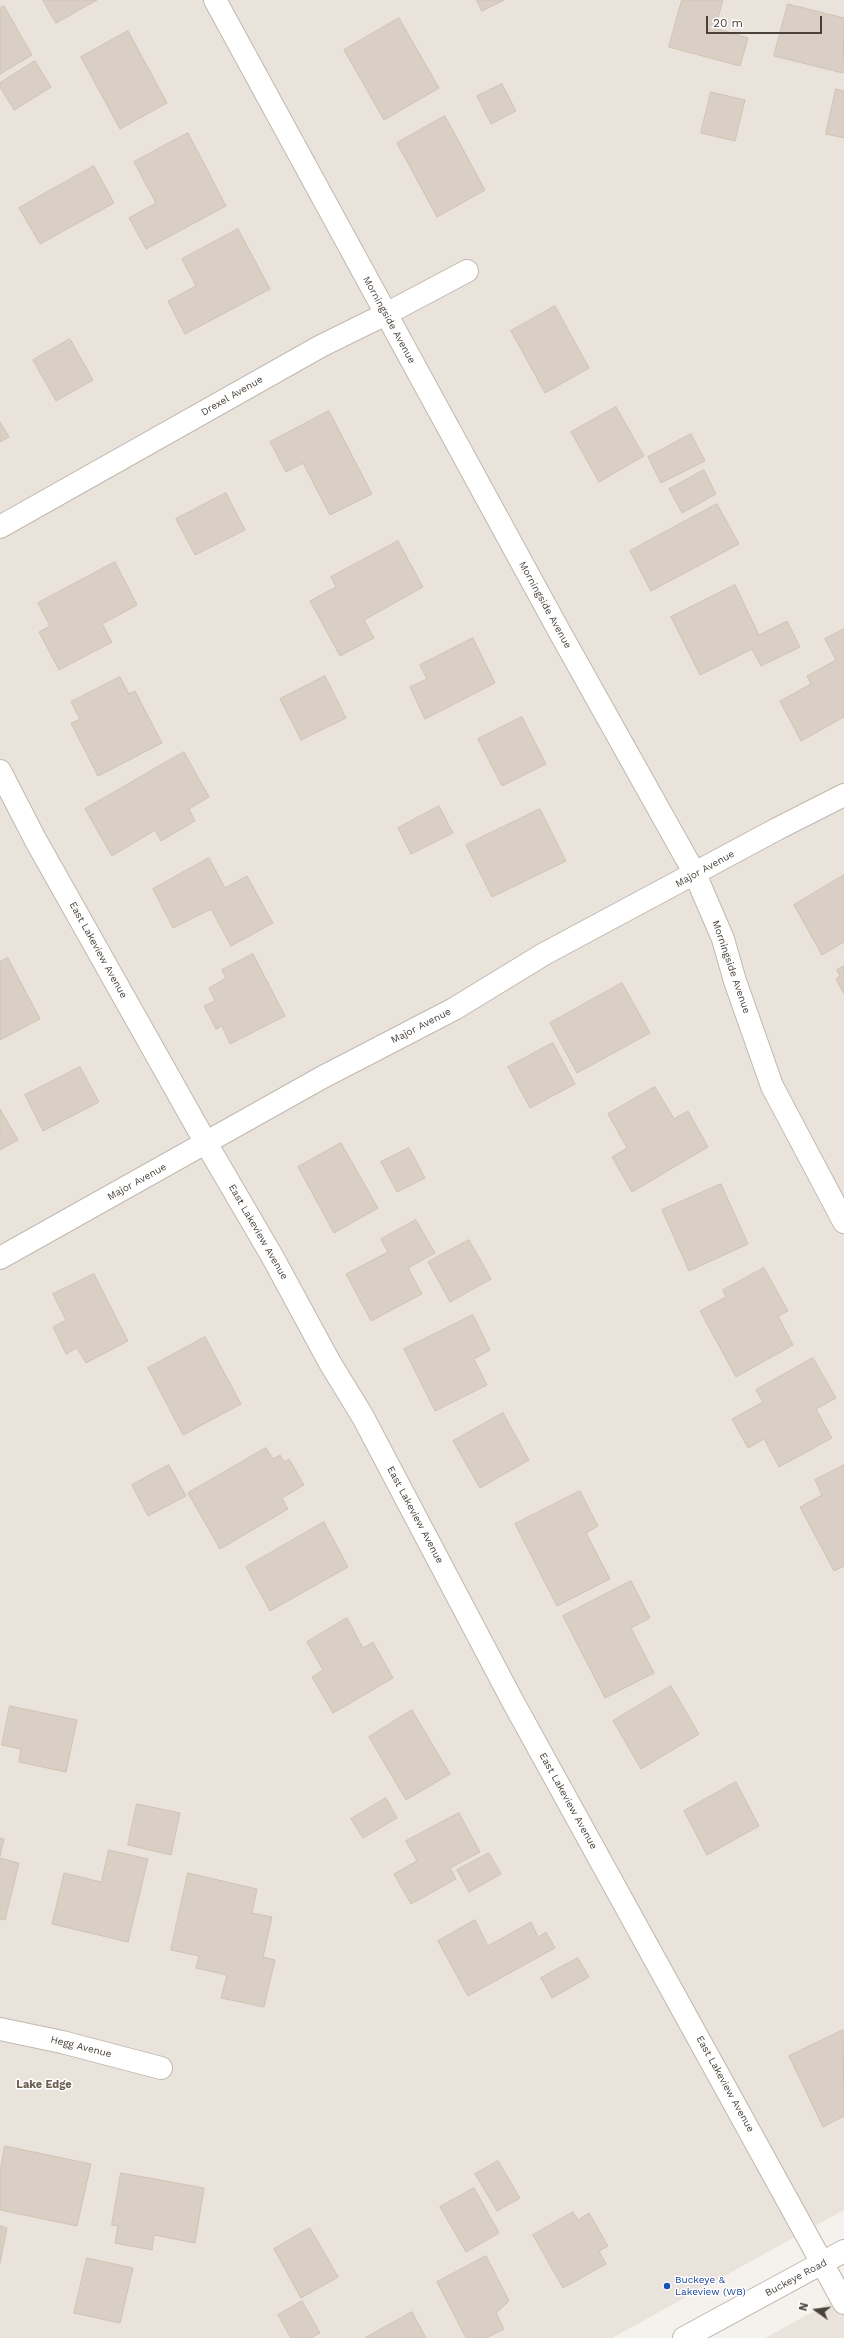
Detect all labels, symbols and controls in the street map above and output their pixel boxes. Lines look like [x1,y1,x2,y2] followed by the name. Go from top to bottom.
[708,8,824,34] scale bar
[713,16,743,30] text: 20 m
[360,274,418,366] street label: Morningside Avenue
[199,373,265,419] street label: Drexel Avenue
[516,559,574,651] street label: Morningside Avenue
[673,848,737,890] street label: Major Avenue
[66,900,130,1000] street label: East Lakeview Avenue
[709,919,753,1015] street label: Morningside Avenue
[389,1006,453,1046] street label: Major Avenue
[105,1161,169,1203] street label: Major Avenue
[226,1182,290,1282] street label: East Lakeview Avenue
[384,1464,446,1566] street label: East Lakeview Avenue
[536,1751,600,1851] street label: East Lakeview Avenue
[49,2034,113,2060] street label: Hegg Avenue
[693,2034,757,2134] street label: East Lakeview Avenue
[16,2078,72,2092] district label: Lake Edge
[763,2257,829,2299] street label: Buckeye Road
[675,2274,746,2298] place label: Buckeye & Lakeview (WB)
[662,2281,672,2291] marker: Buckeye & Lakeview (WB)
[796,2290,836,2330] north arrow
[797,2301,811,2313] text: N

